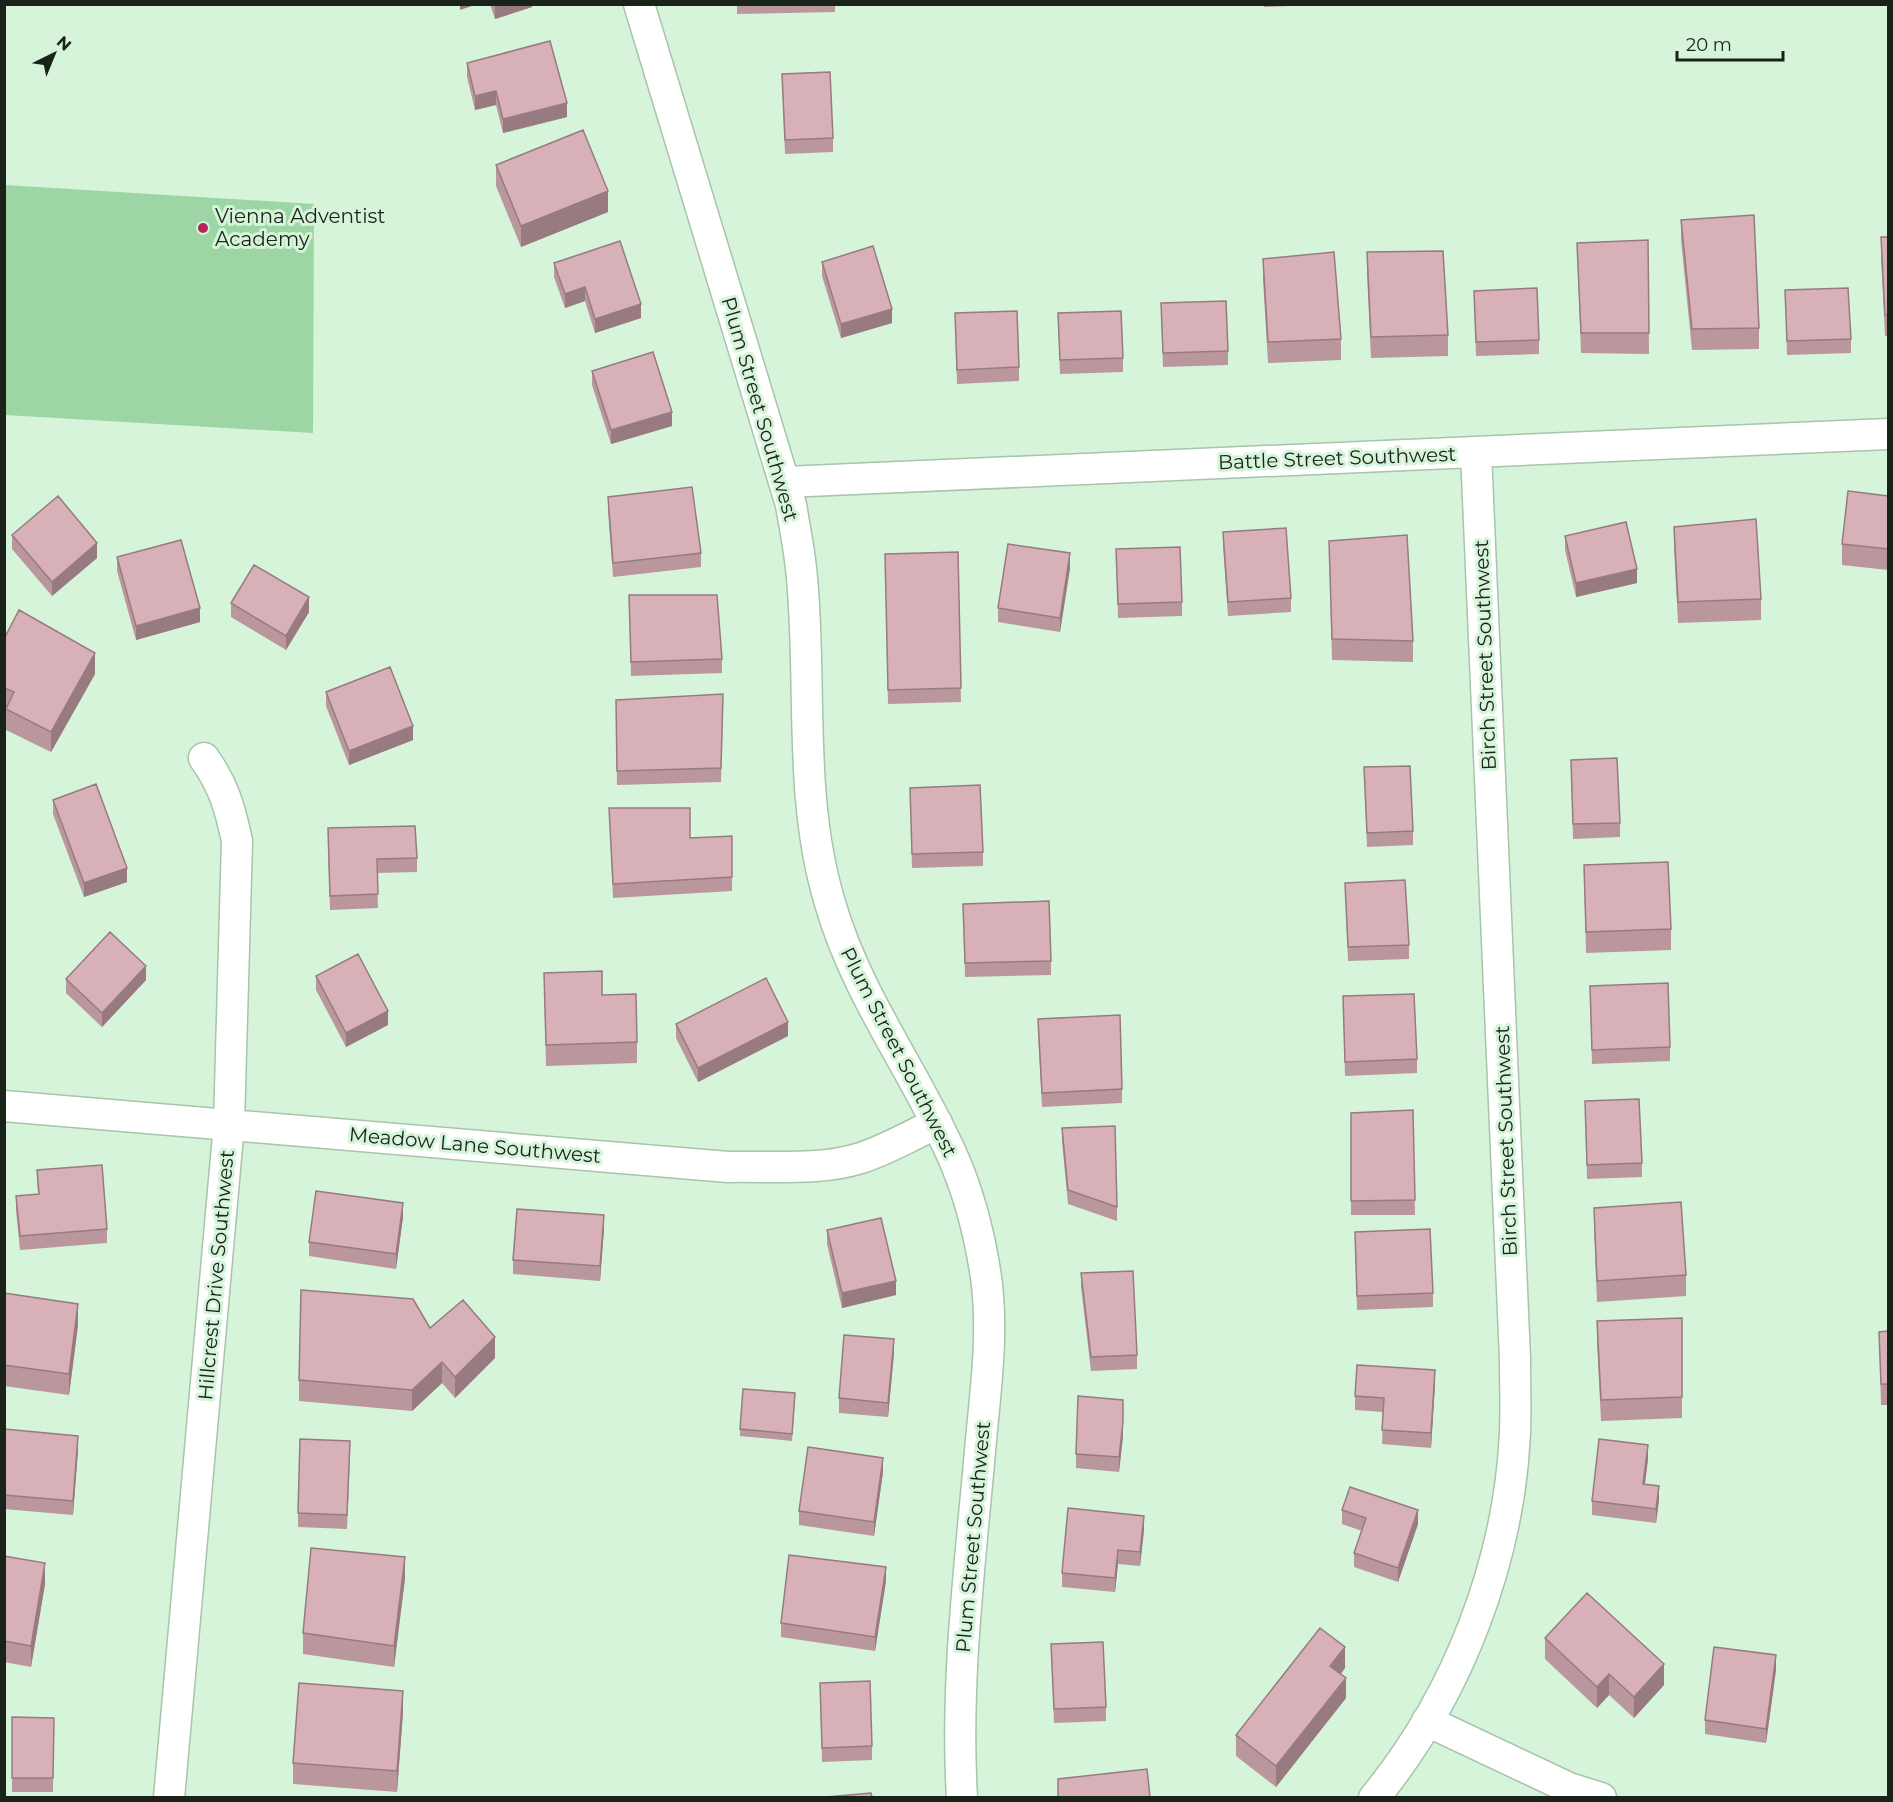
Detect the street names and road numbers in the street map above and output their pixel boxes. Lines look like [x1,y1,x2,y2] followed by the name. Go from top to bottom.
[716,294,804,524] street label: Plum Street Southwest
[1218,442,1456,474] street label: Battle Street Southwest
[1469,539,1501,771] street label: Birch Street Southwest
[836,943,962,1161] street label: Plum Street Southwest
[1490,1025,1522,1257] street label: Birch Street Southwest
[348,1122,602,1168] street label: Meadow Lane Southwest
[193,1149,239,1401] street label: Hillcrest Drive Southwest
[951,1420,995,1654] street label: Plum Street Southwest

